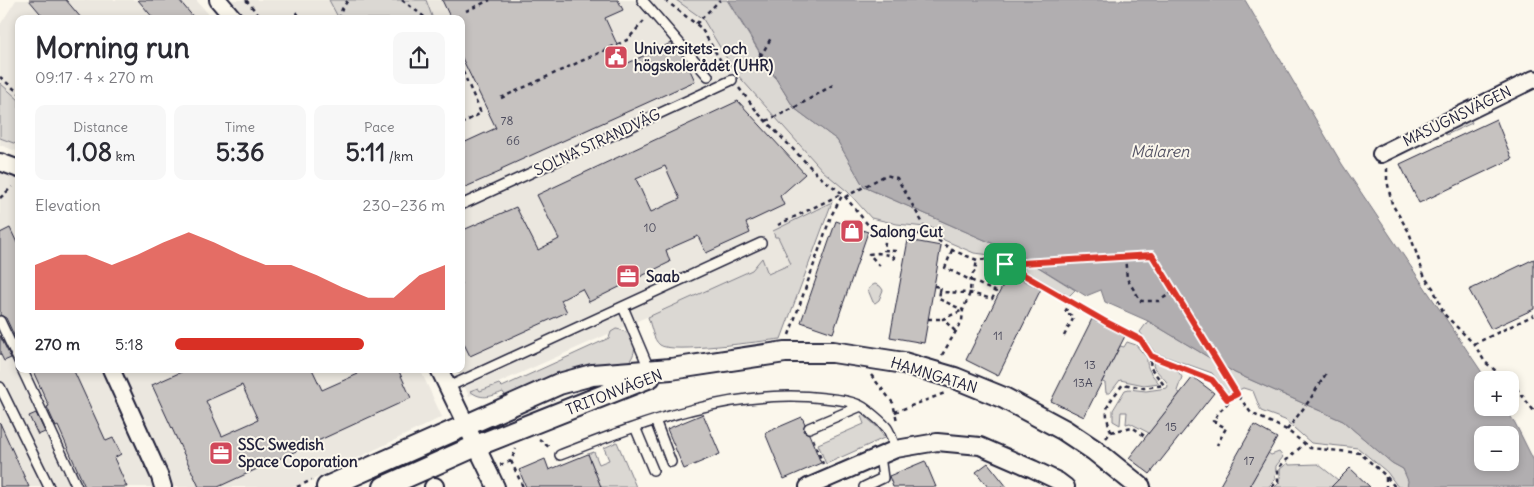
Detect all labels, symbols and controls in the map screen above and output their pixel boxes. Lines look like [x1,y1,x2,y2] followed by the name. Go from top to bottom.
[35,30,190,66] text: Morning run
[393,32,445,84] button: share
[634,39,774,76] place label: Universitets- och högskolerådet (UHR)
[603,44,629,70] public building icon: Universitets- och högskolerådet (UHR)
[35,67,154,87] text: 09:17 · 4 × 270 m
[1400,81,1514,151] street label: MASUGNSVÄGEN
[531,104,663,180] street label: SOLNA STRANDVÄG
[501,113,513,128] house number: 78
[73,118,128,136] text: Distance
[225,118,255,136] text: Time
[364,118,395,136] text: Pace
[506,133,520,148] house number: 66
[66,136,112,168] text: 1.08
[216,136,264,168] text: 5:36
[345,136,385,168] text: 5:11
[1131,141,1190,161] water label: Mälaren
[112,147,135,165] text: km
[385,147,413,165] text: /km
[35,195,101,215] text: Elevation
[363,195,445,215] text: 230–236 m
[839,218,865,244] shop icon: Salong Cut
[644,220,656,235] house number: 10
[870,222,944,242] place label: Salong Cut
[984,243,1026,285] pin
[991,250,1019,278] icon: arrive
[615,263,641,289] office icon: Saab
[646,267,680,286] place label: Saab
[993,328,1003,343] house number: 11
[35,334,80,354] text: 270 m
[115,334,143,354] text: 5:18
[888,353,980,397] street label: HAMNGATAN
[1084,357,1096,372] house number: 13
[563,365,665,419] street label: TRITONVÄGEN
[1474,371,1519,471] map controls
[1474,371,1519,416] button: +
[1073,375,1093,390] house number: 13A
[1165,419,1177,434] house number: 15
[1474,426,1519,471] button: −
[238,435,358,472] place label: SSC Swedish Space Coporation
[208,440,234,466] office icon: SSC Swedish Space Coporation
[1244,453,1254,468] house number: 17

